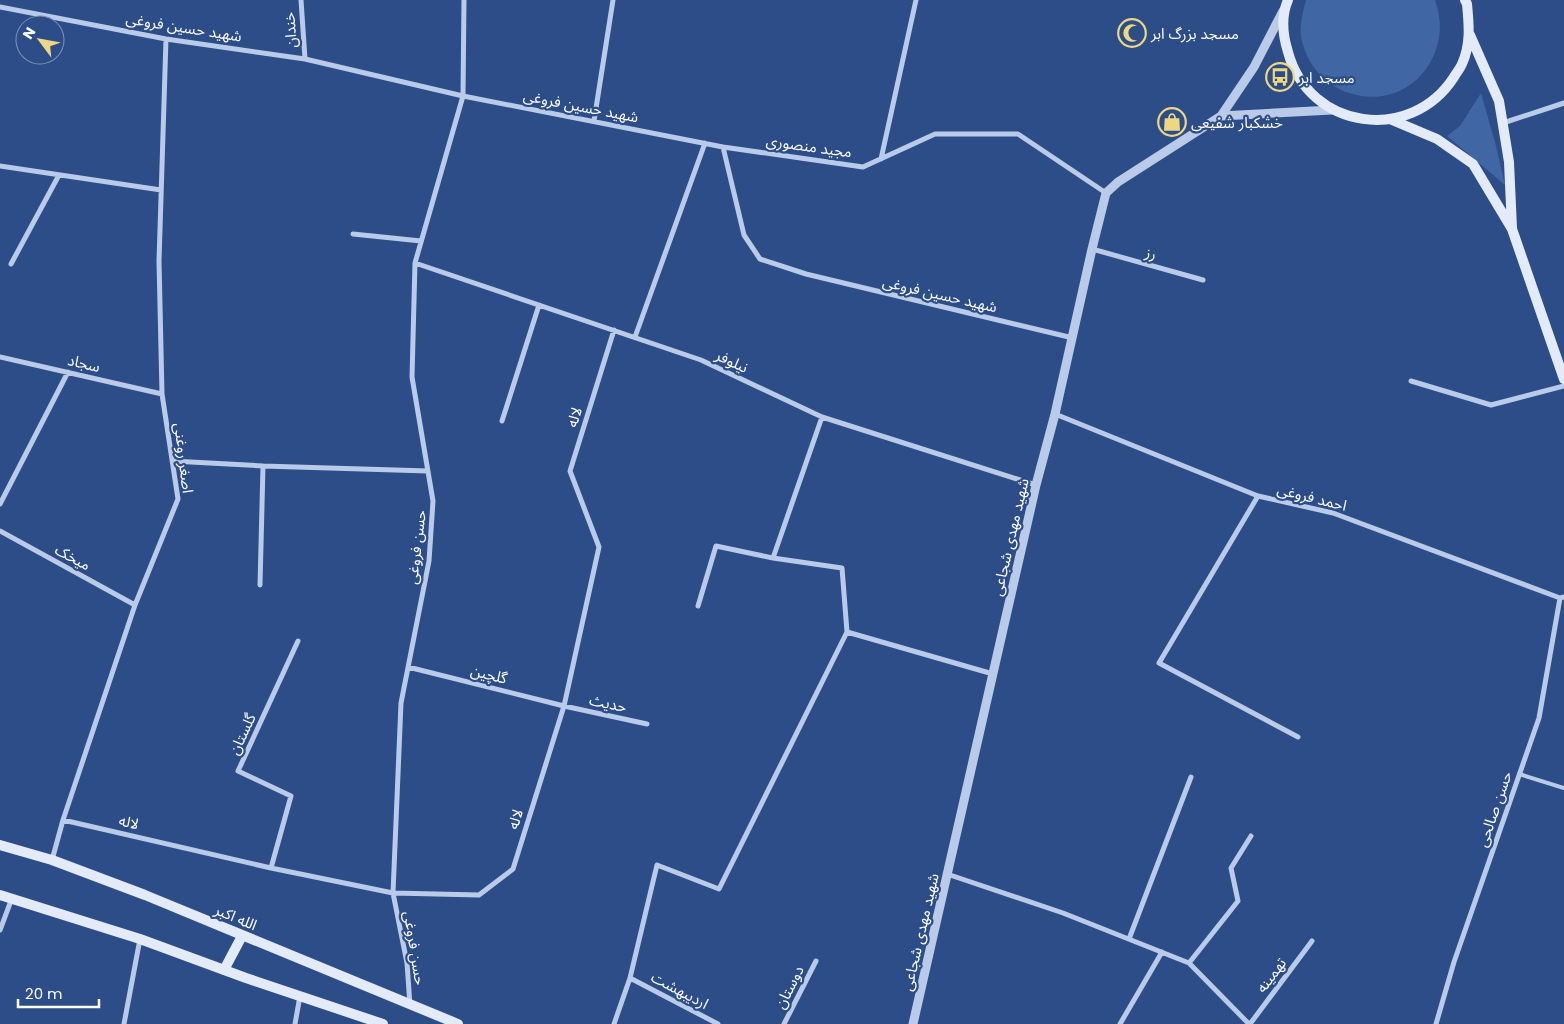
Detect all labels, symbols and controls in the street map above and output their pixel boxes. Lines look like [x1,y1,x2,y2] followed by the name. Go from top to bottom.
[125,7,244,47] street label: شهید حسین فروغی
[278,11,302,49] street label: خندان
[15,15,65,65] north arrow
[1117,18,1147,48] mosque icon: مسجد بزرگ ابر
[18,23,40,43] text: N
[1150,23,1239,44] place label: مسجد بزرگ ابر
[1265,62,1295,92] bus stop icon: مسجد ابر
[1298,67,1355,88] place label: مسجد ابر
[522,85,641,128] street label: شهید حسین فروغی
[1157,107,1187,137] shop icon: خشکبار شفیعی
[1191,112,1283,133] place label: خشکبار شفیعی
[765,130,853,162] street label: مجید منصوری
[1142,241,1159,265] street label: رز
[881,271,1000,317] street label: شهید حسین فروغی
[711,344,752,378] street label: نیلوفر
[66,349,103,377] street label: سجاد
[561,404,587,430] street label: لاله
[169,422,199,494] street label: اصغر روغنی
[986,476,1034,598] street label: شهید مهدی شجاعی
[1275,478,1349,516] street label: احمد فروغی
[401,509,431,585] street label: حسن فروغی
[51,539,95,575] street label: میخک
[469,659,510,689] street label: گلچین
[587,689,629,717] street label: حدیث
[223,709,261,758] street label: گلستان
[1471,768,1517,850] street label: حسن صالحی
[502,806,528,832] street label: لاله
[117,810,141,834] street label: لاله
[896,871,944,993] street label: شهید مهدی شجاعی
[211,898,260,935] street label: الله اکبر
[399,910,431,987] street label: حسن فروغی
[1251,953,1291,997] street label: تهمینه
[769,962,809,1012] street label: دوستان
[648,966,712,1014] street label: اردیبهشت
[18,976,99,1008] scale bar
[25,983,63,1004] text: 20 m

